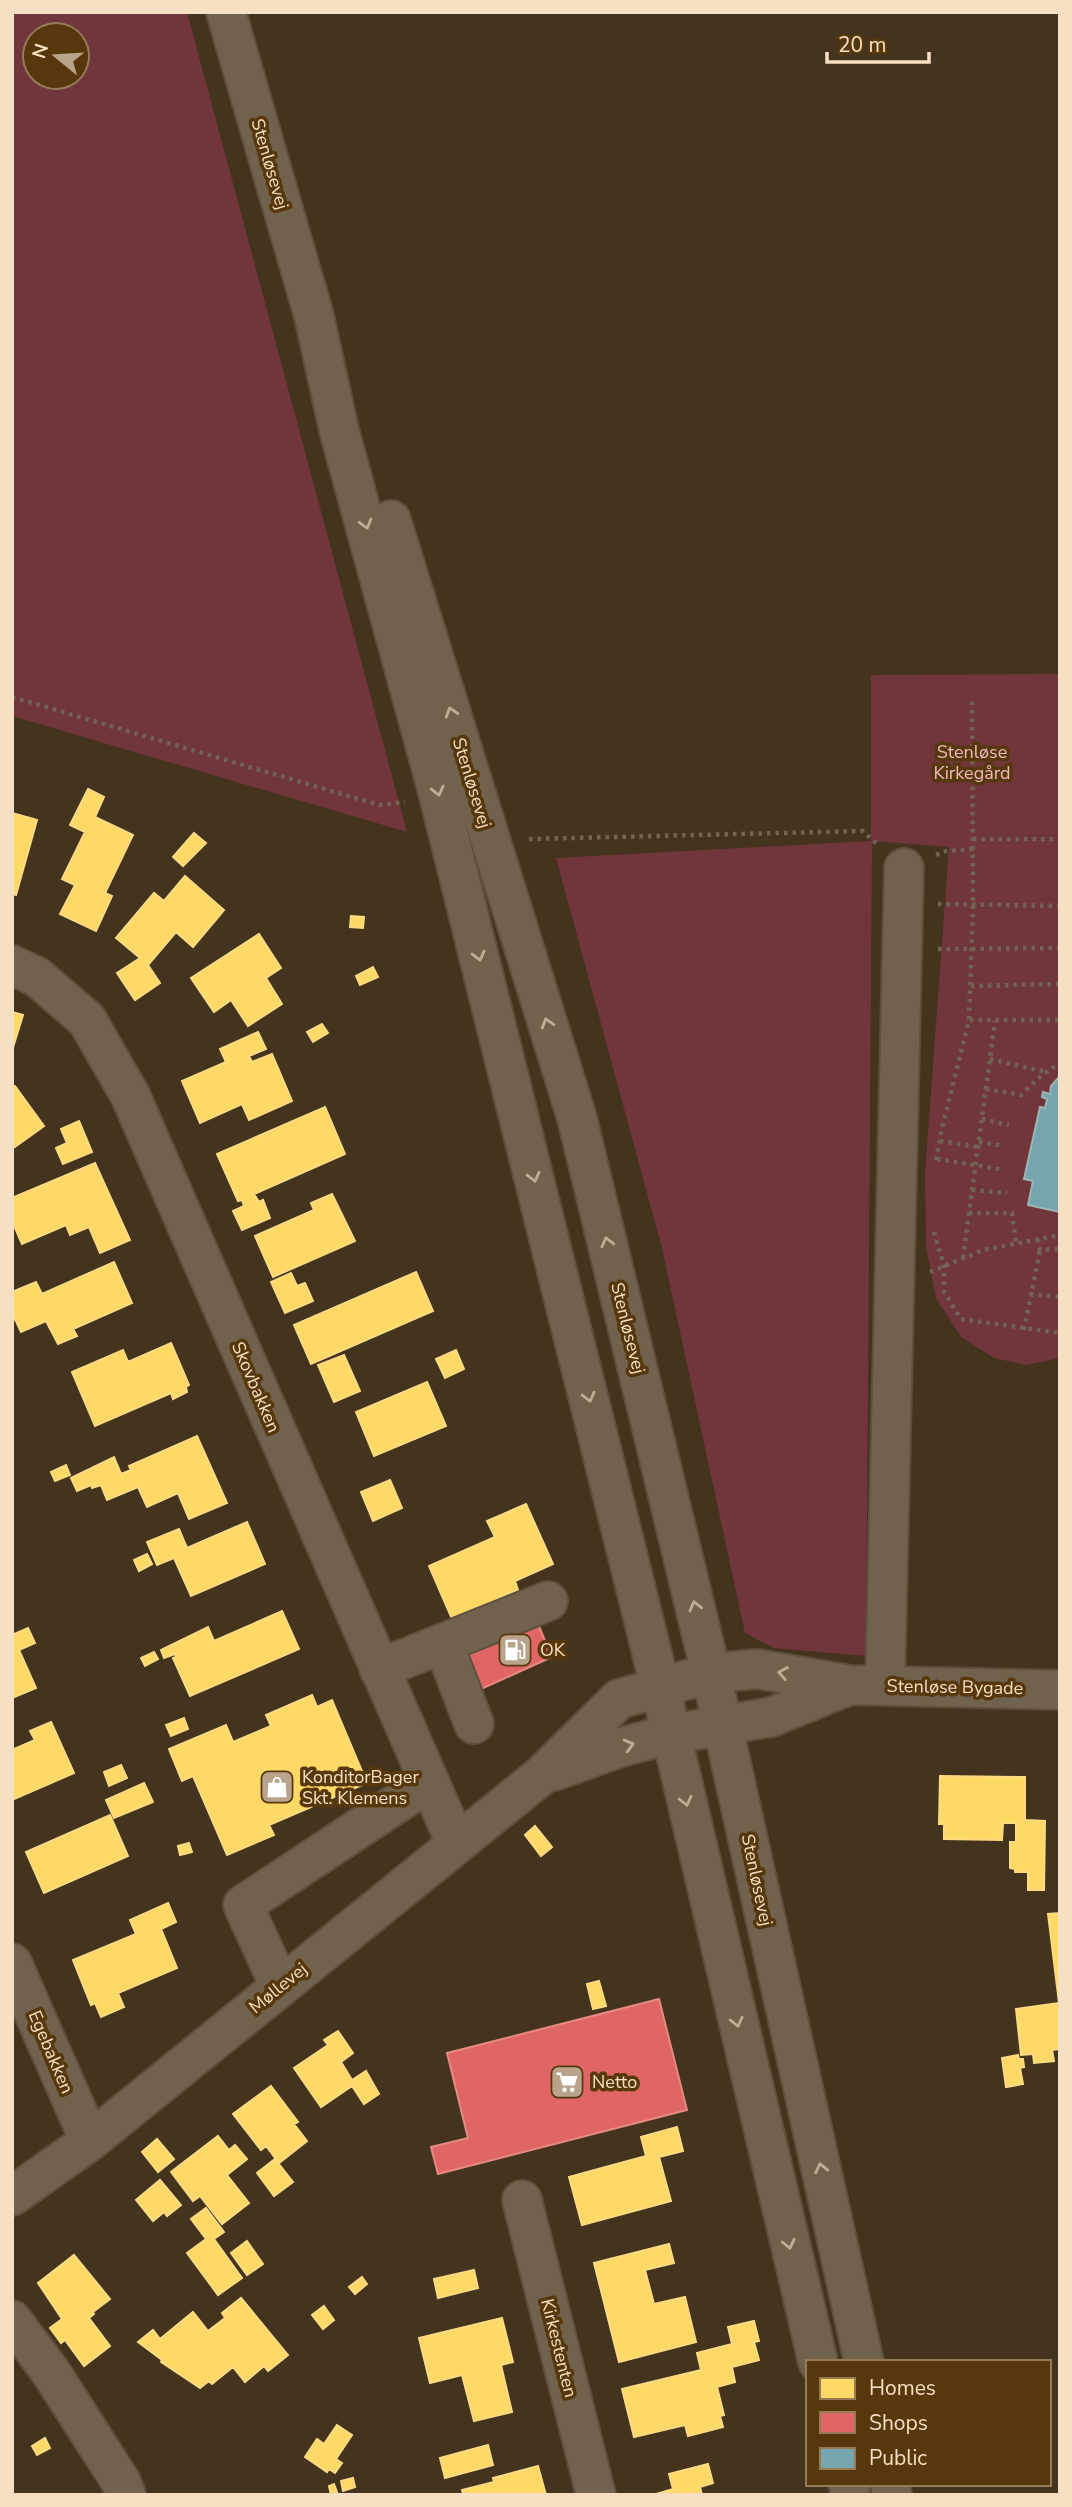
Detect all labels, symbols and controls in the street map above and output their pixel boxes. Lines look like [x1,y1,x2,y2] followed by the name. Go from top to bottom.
[21,21,91,91] north arrow
[827,21,928,65] scale bar
[838,31,887,59] text: 20 m
[26,40,55,62] text: N
[246,116,294,212] street label: Stenløsevej
[358,518,372,530] one-way arrow
[444,707,459,719] one-way arrow
[447,735,497,831] street label: Stenløsevej
[933,740,1011,785] park label: Stenløse Kirkegård
[430,785,444,797] one-way arrow
[471,950,485,962] one-way arrow
[541,1017,556,1029] one-way arrow
[526,1171,540,1183] one-way arrow
[601,1237,615,1249] one-way arrow
[605,1280,651,1376] street label: Stenløsevej
[226,1338,286,1436] street label: Skovbakken
[581,1391,595,1403] one-way arrow
[689,1601,703,1613] one-way arrow
[496,1631,534,1669] fuel station icon: OK
[540,1638,566,1662] place label: OK
[777,1666,789,1681] one-way arrow
[886,1674,1024,1700] street label: Stenløse Bygade
[623,1739,635,1753] one-way arrow
[302,1765,419,1810] place label: KonditorBager Skt. Klemens
[258,1768,296,1806] shop icon: KonditorBager Skt. Klemens
[678,1795,692,1807] one-way arrow
[736,1832,778,1928] street label: Stenløsevej
[244,1957,312,2019] street label: Møllevej
[23,2007,79,2097] street label: Egebakken
[729,2016,744,2028] one-way arrow
[548,2063,586,2101] supermarket icon: Netto
[592,2070,637,2094] place label: Netto
[815,2162,829,2174] one-way arrow
[781,2238,795,2250] one-way arrow
[535,2296,583,2400] street label: Kirkestenten
[806,2360,1051,2486] legend
[869,2374,936,2402] text: Homes
[869,2409,928,2437] text: Shops
[869,2444,927,2472] text: Public

